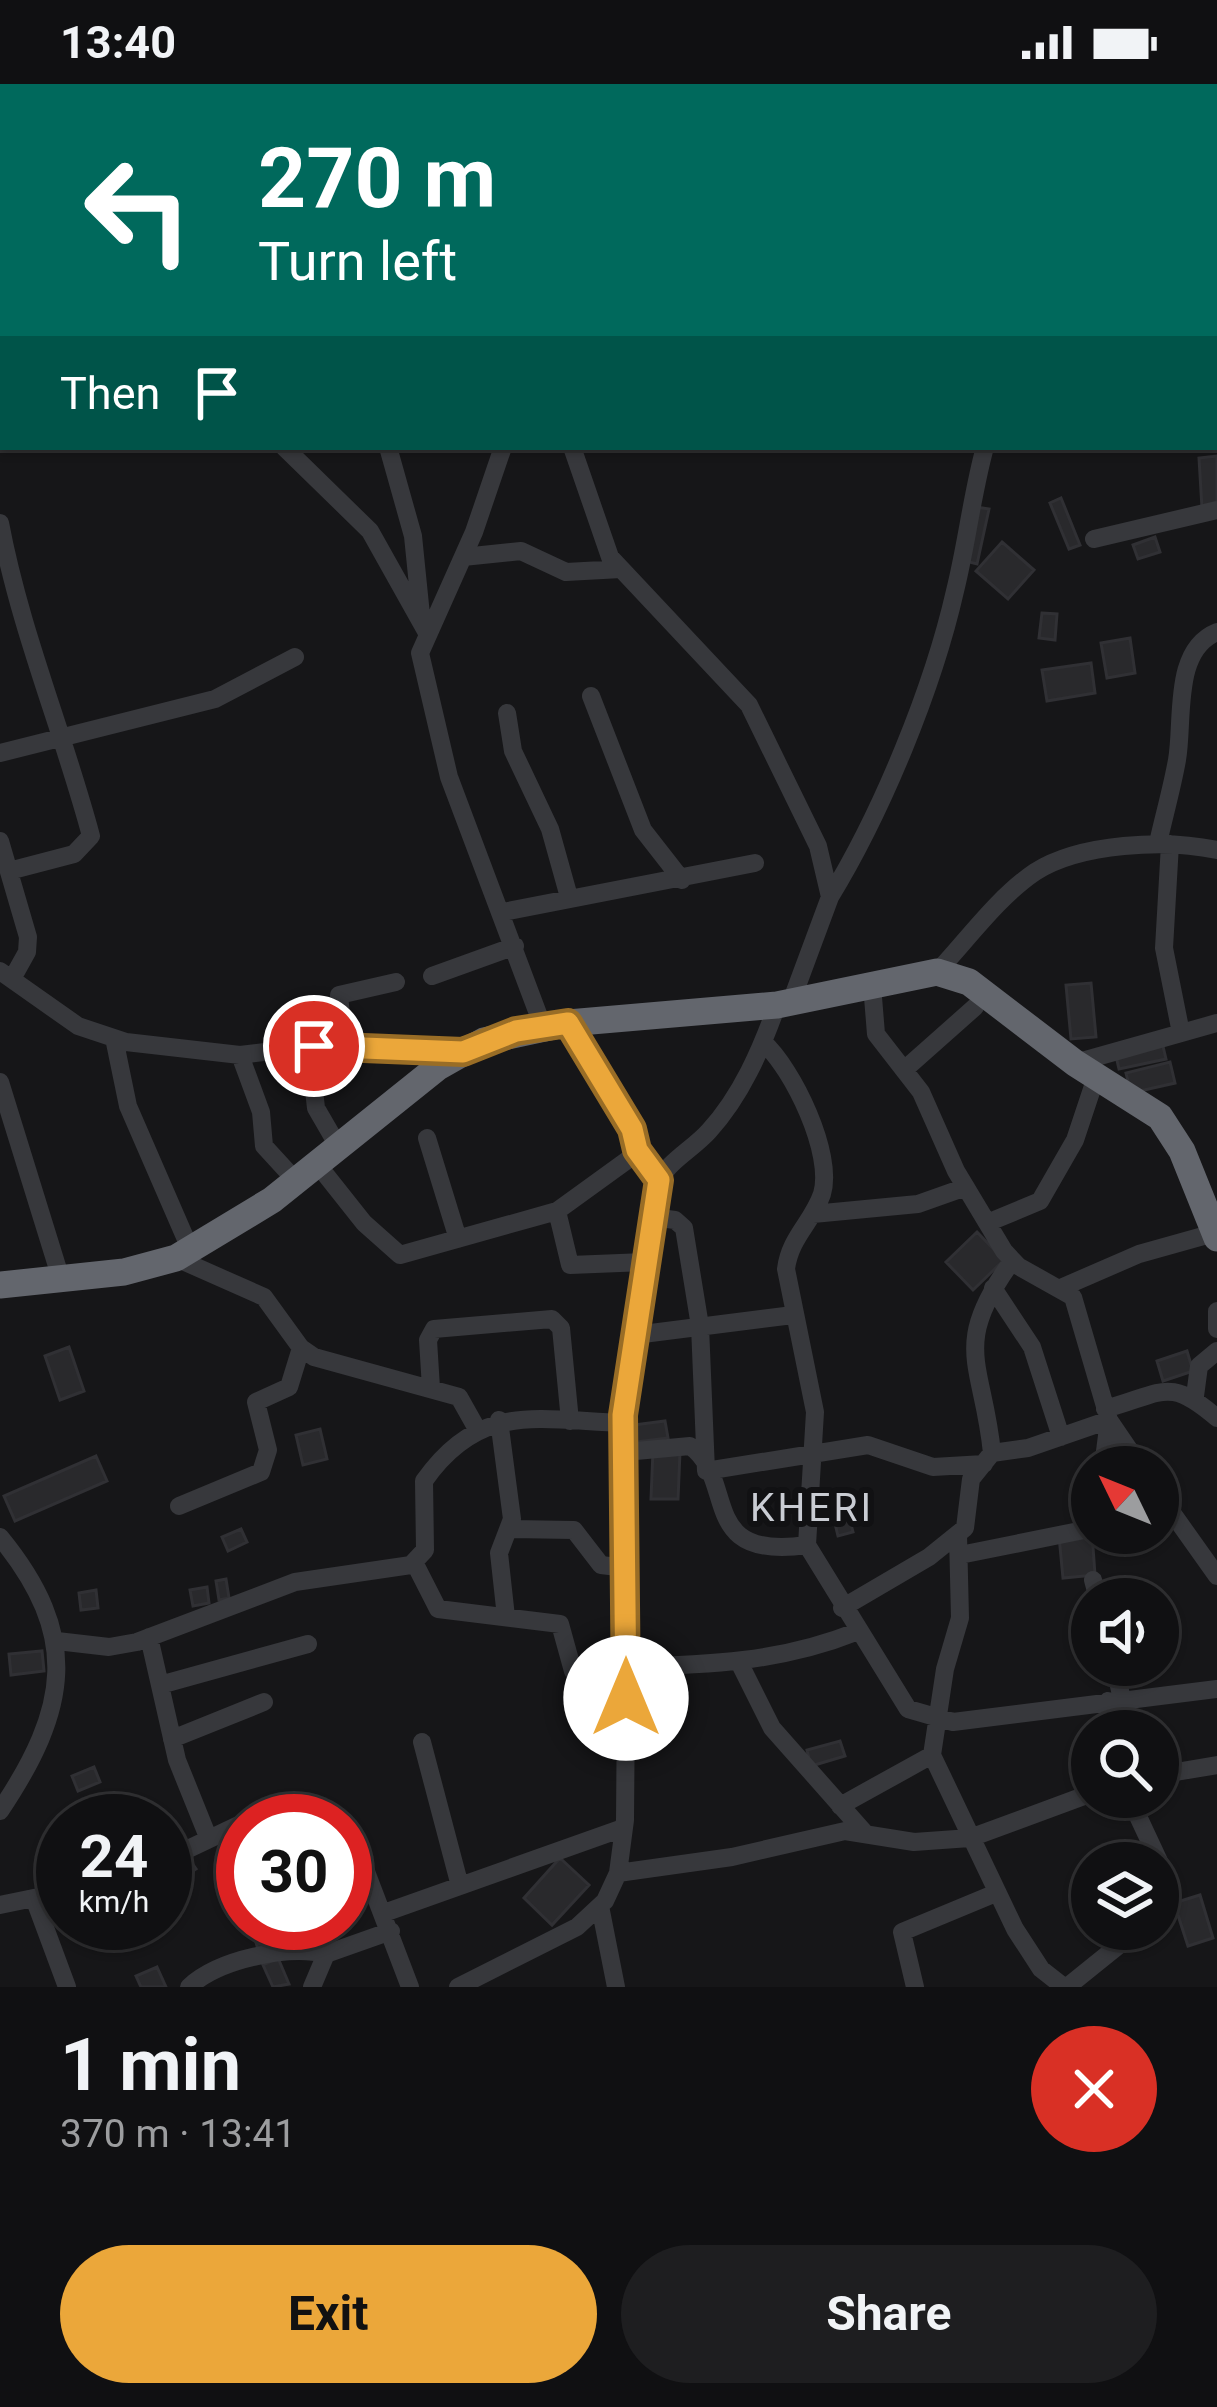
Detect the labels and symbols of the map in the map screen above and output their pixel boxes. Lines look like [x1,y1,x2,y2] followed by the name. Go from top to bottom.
[263,995,365,1097] pin
[1071,1446,1179,1554] north arrow
[750,1485,874,1531] district label: KHERI
[563,1635,689,1761] position arrow
[216,1794,372,1950] speed limit sign: 30

